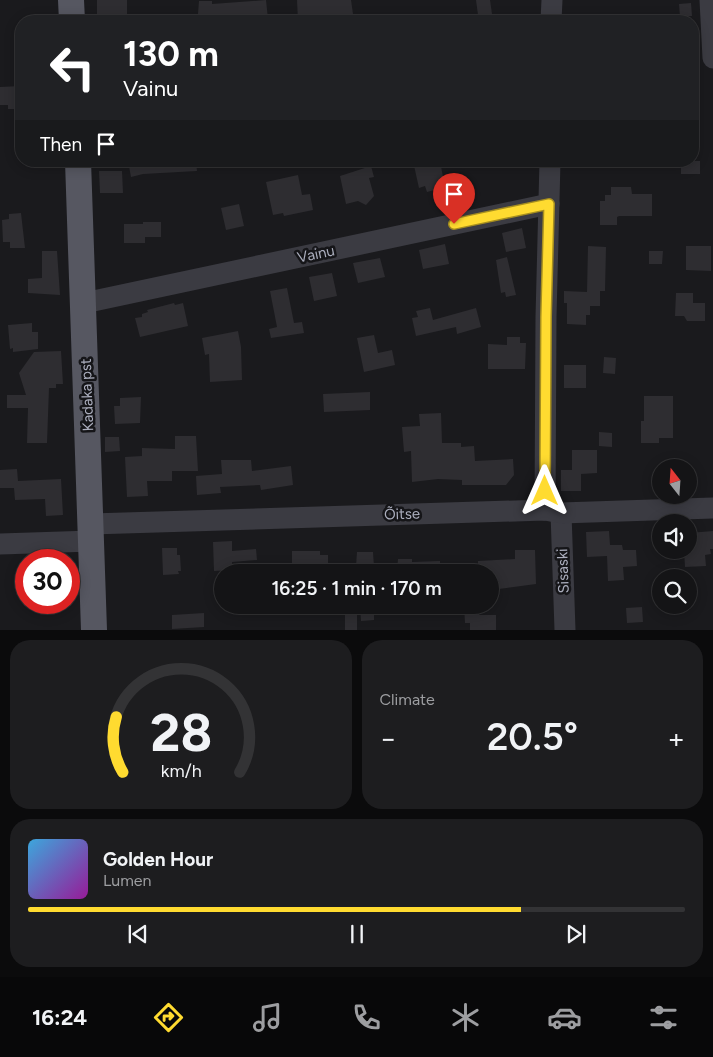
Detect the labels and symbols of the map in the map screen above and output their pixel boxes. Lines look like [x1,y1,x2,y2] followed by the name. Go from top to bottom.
[433,173,475,224] pin
[296,241,336,267] street label: Vainu
[77,358,97,432] street label: Kadaka pst
[652,459,698,504] north arrow
[518,464,570,516] position arrow
[384,504,420,524] street label: Õitse
[553,548,573,594] street label: Sisaski
[15,549,80,614] speed limit sign: 30

